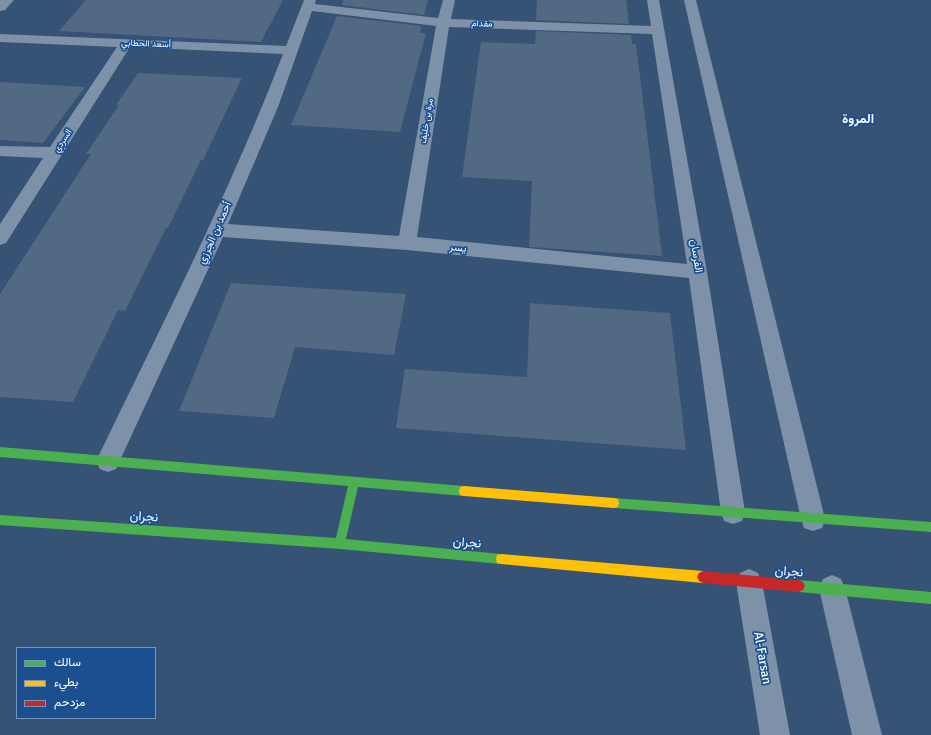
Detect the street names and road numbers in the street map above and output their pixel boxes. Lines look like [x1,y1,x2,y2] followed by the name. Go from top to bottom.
[471,18,493,30] street label: مقدام
[121,38,171,50] street label: أسعد الحطابي
[418,98,436,144] street label: مرة بن خليف
[51,127,75,155] street label: السردي
[195,200,235,266] street label: أحمد بن الجرزي
[687,238,705,274] street label: الفرسان
[449,241,467,255] street label: يسر
[129,508,159,526] street label: نجران
[452,534,482,552] street label: نجران
[774,563,804,581] street label: نجران
[750,630,774,686] street label: Al-Farsan

